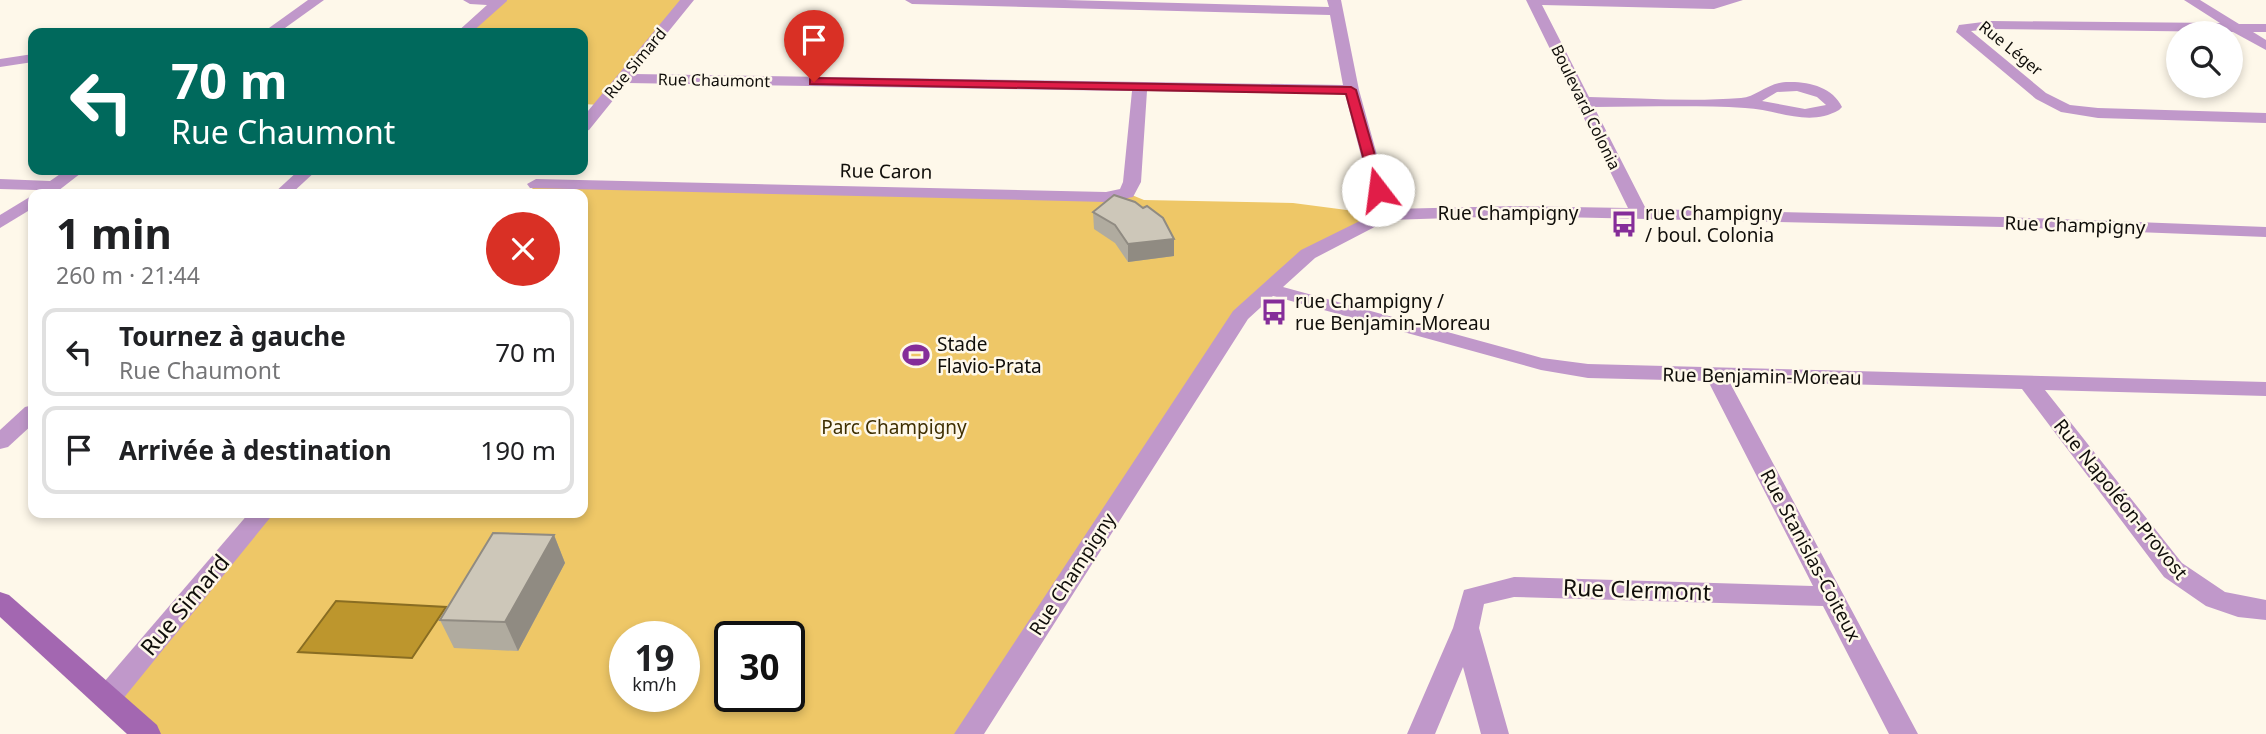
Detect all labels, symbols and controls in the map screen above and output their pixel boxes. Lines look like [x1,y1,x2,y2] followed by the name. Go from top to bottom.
[784,10,844,82] pin
[1975,16,2048,81] street label: Rue Léger
[795,21,833,59] icon: arrive
[2166,21,2243,98] map controls
[2166,21,2243,98] button: search
[599,23,671,103] street label: Rue Simard
[1546,41,1626,173] street label: Boulevard Colonia
[171,47,288,113] text: 70 m
[56,56,147,147] icon: left
[658,68,770,92] street label: Rue Chaumont
[171,110,395,153] text: Rue Chaumont
[1341,153,1415,227] position arrow
[839,157,933,185] street label: Rue Caron
[1437,200,1579,226] street label: Rue Champigny
[1645,200,1782,248] place label: rue Champigny / boul. Colonia
[56,204,172,261] text: 1 min
[1609,209,1639,239] bus stop icon: rue Champigny / boul. Colonia
[2004,210,2146,240] street label: Rue Champigny
[486,212,560,286] button: close
[56,259,200,291] text: 260 m · 21:44
[1295,288,1490,336] place label: rue Champigny / rue Benjamin-Moreau
[1259,297,1289,327] bus stop icon: rue Champigny / rue Benjamin-Moreau
[119,318,346,354] text: Tournez à gauche
[937,331,1042,379] place label: Stade Flavio-Prata
[60,333,98,371] icon: left
[495,334,556,370] text: 70 m
[901,340,931,370] sports icon: Stade Flavio-Prata
[119,354,280,386] text: Rue Chaumont
[1662,361,1862,391] street label: Rue Benjamin-Moreau
[2048,413,2194,585] street label: Rue Napoléon-Provost
[821,414,967,440] park label: Parc Champigny
[60,431,98,469] icon: arrive
[119,432,392,468] text: Arrivée à destination
[480,432,556,468] text: 190 m
[1755,464,1867,646] street label: Rue Stanislas-Coiteux
[1023,508,1121,640] street label: Rue Champigny
[132,547,236,662] street label: Rue Simard
[1562,570,1712,608] street label: Rue Clermont
[714,621,805,712] speed limit sign: 30
[634,634,675,681] text: 19
[632,672,677,696] text: km/h

